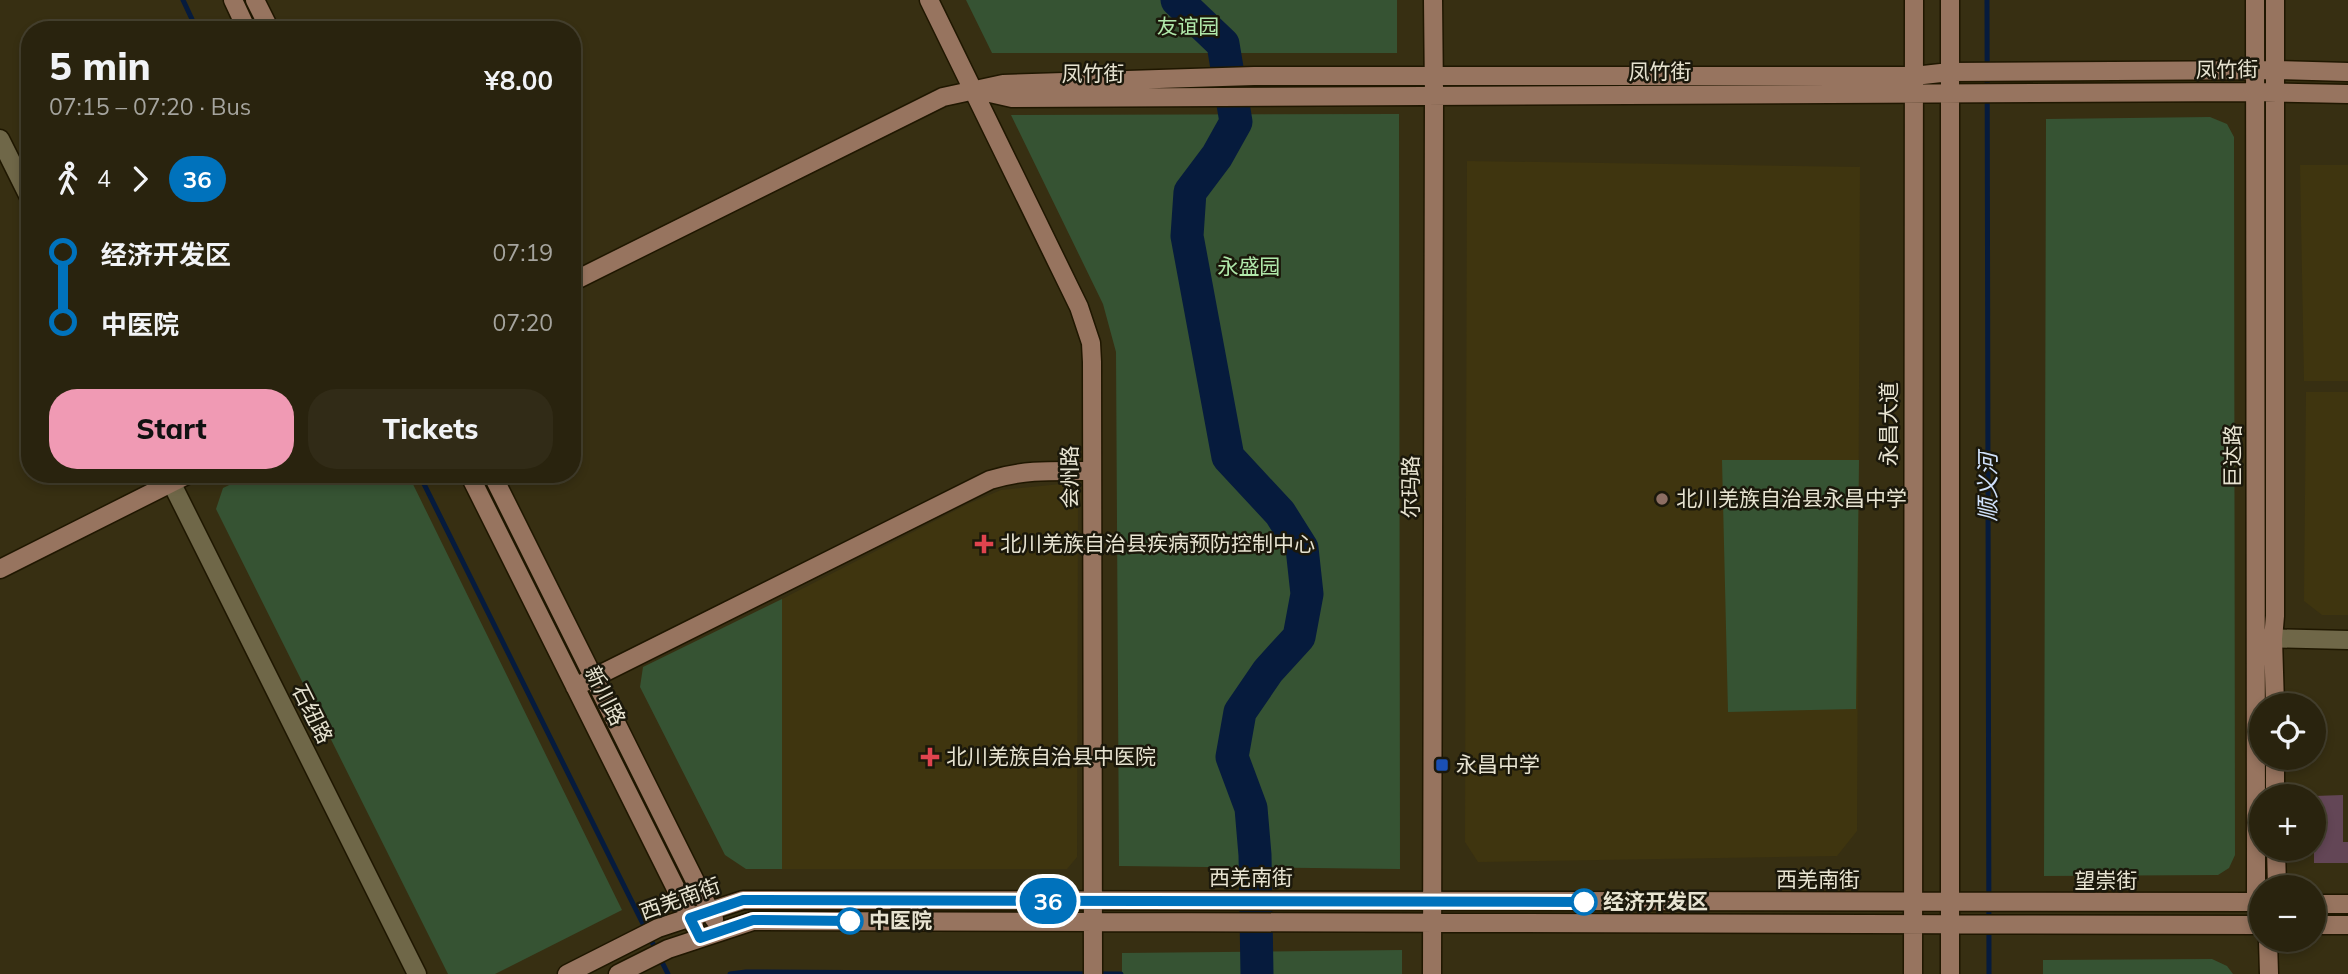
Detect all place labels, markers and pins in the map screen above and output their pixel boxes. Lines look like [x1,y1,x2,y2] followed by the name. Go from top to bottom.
[1676,485,1907,511] place label: 北川羌族自治县永昌中学
[1654,491,1670,507] marker: 北川羌族自治县永昌中学
[1000,530,1315,556] place label: 北川羌族自治县疾病预防控制中心
[974,534,994,554] marker: 北川羌族自治县疾病预防控制中心
[946,743,1156,769] place label: 北川羌族自治县中医院
[920,747,940,767] marker: 北川羌族自治县中医院
[1456,751,1540,777] place label: 永昌中学
[1434,757,1450,773] marker: 永昌中学
[1603,888,1708,914] place label: 经济开发区
[1571,889,1597,915] marker: 经济开发区
[869,907,932,933] place label: 中医院
[837,908,863,934] marker: 中医院

